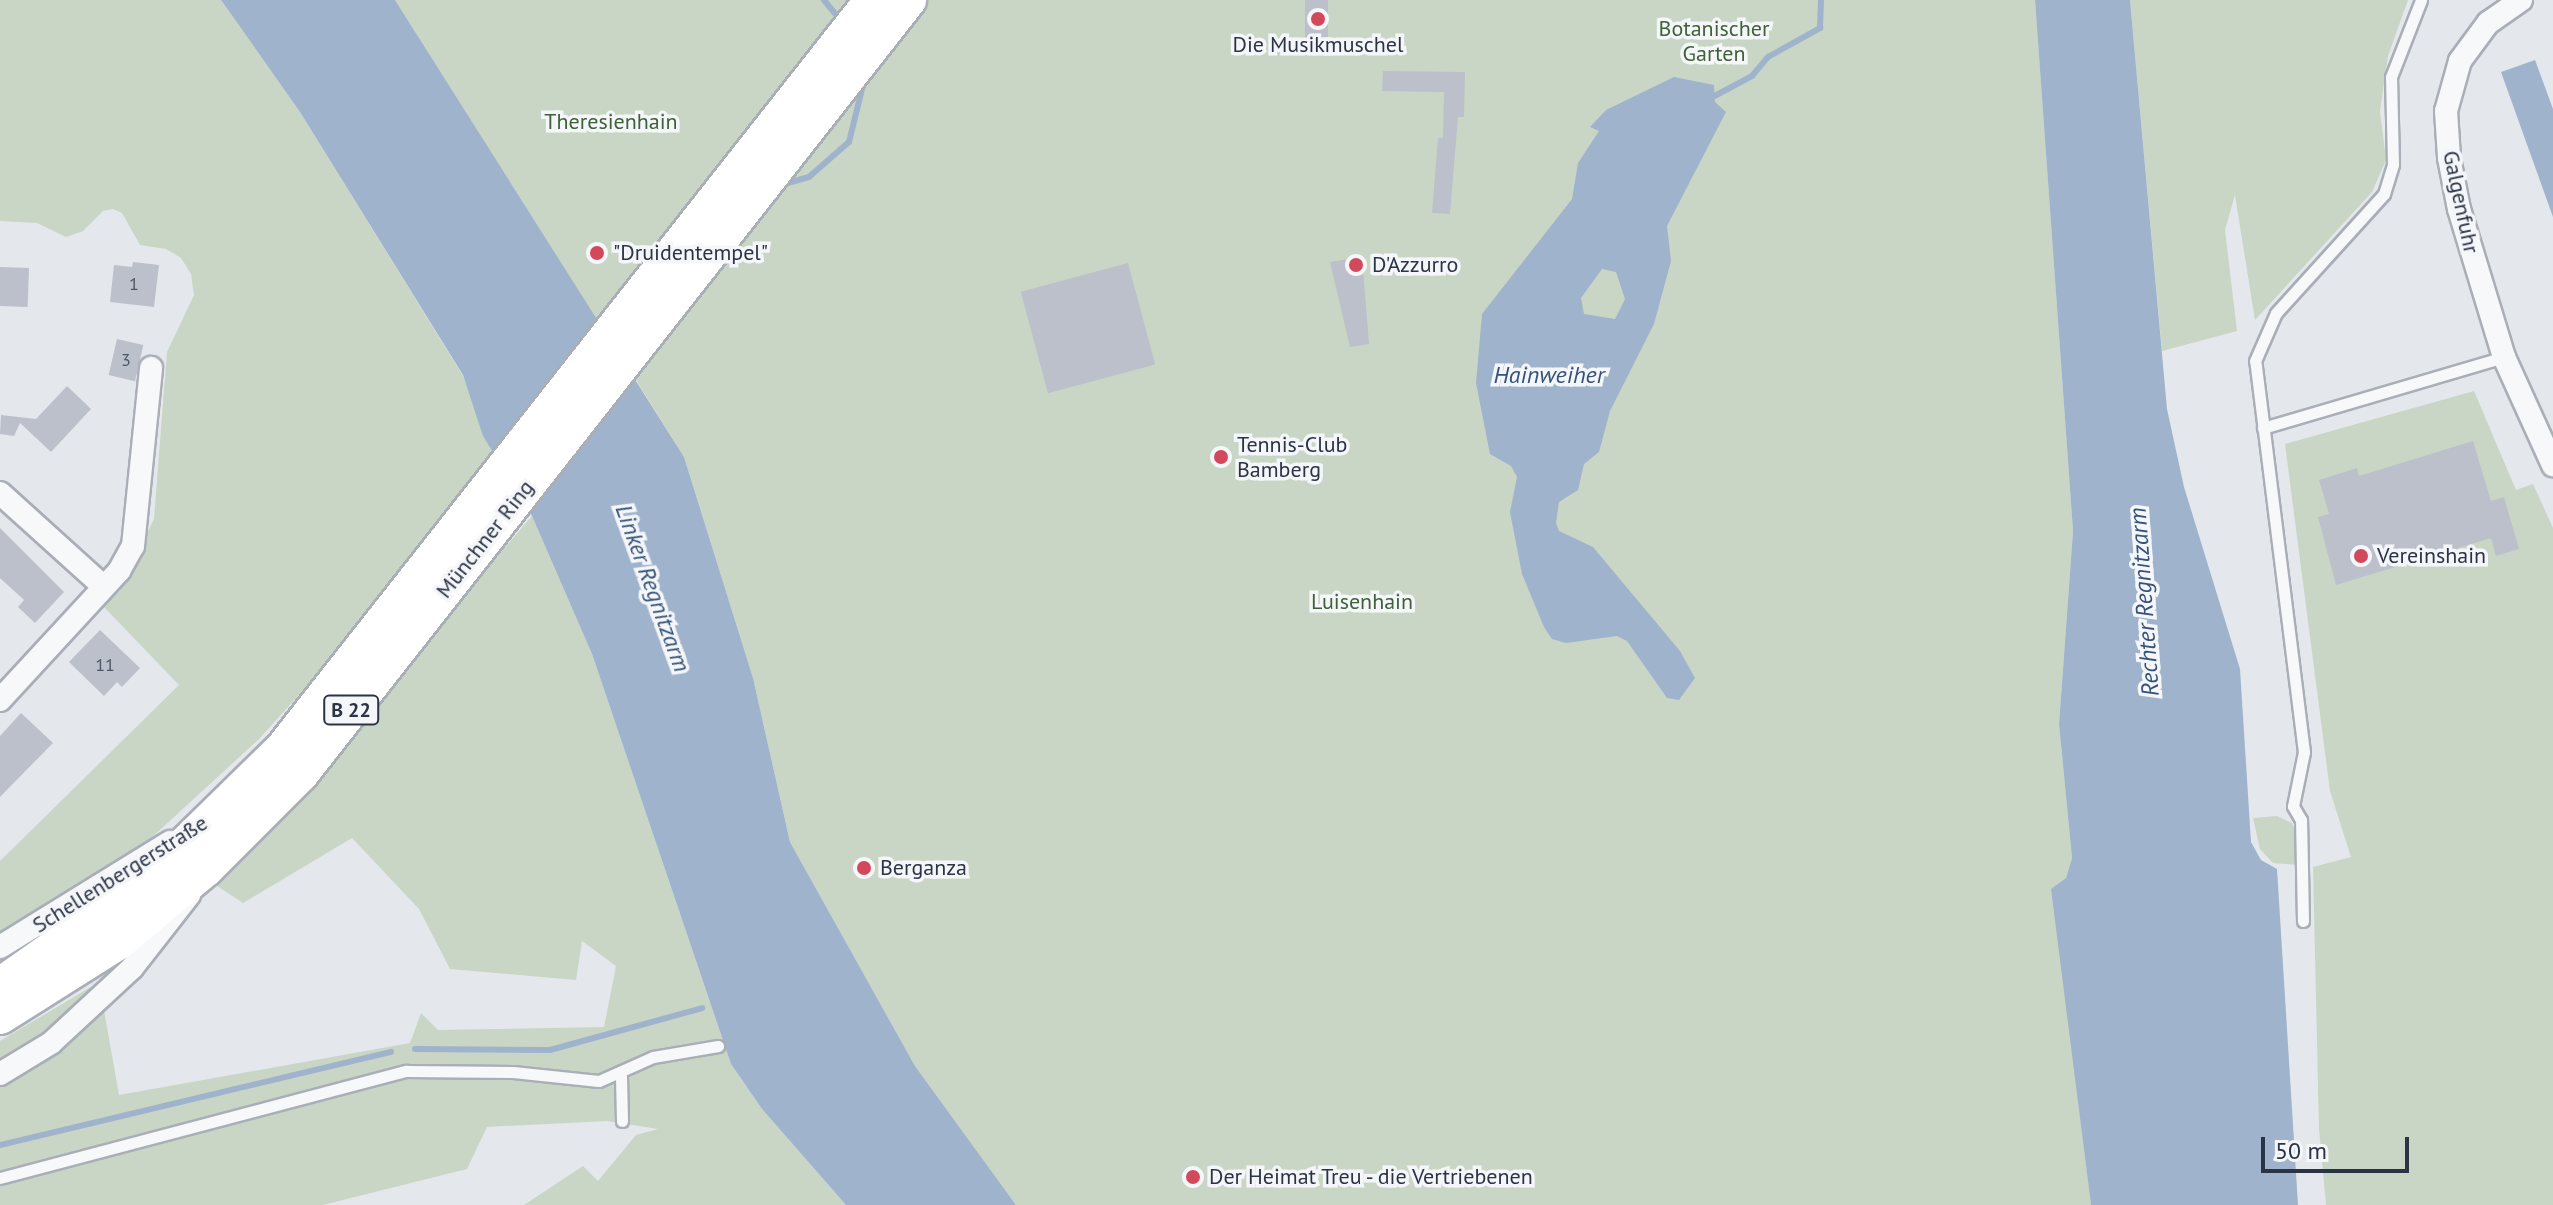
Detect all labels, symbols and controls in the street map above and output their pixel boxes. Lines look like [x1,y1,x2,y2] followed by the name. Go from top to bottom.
[1309,10,1327,28] marker: Die Musikmuschel
[1659,15,1769,66] park label: Botanischer Garten
[1233,32,1403,58] place label: Die Musikmuschel
[544,109,678,135] park label: Theresienhain
[2437,148,2485,256] street label: Galgenfuhr
[613,240,768,266] place label: "Druidentempel"
[588,244,606,262] marker: "Druidentempel"
[1372,252,1458,278] place label: D'Azzurro
[1347,256,1365,274] marker: D'Azzurro
[129,273,139,295] house number: 1
[121,349,131,371] house number: 3
[1493,361,1605,389] water label: Hainweiher
[1237,431,1347,482] place label: Tennis-Club Bamberg
[1212,448,1230,466] marker: Tennis-Club Bamberg
[431,475,539,603] street label: Münchner Ring
[609,500,697,676] water label: Linker Regnitzarm
[2123,507,2165,697] water label: Rechter Regnitzarm
[2377,543,2486,569] place label: Vereinshain
[2352,547,2370,565] marker: Vereinshain
[1311,589,1413,615] park label: Luisenhain
[95,654,115,676] house number: 11
[323,694,379,726] road number: B 22
[28,809,212,939] street label: Schellenbergerstraße
[880,855,967,881] place label: Berganza
[855,859,873,877] marker: Berganza
[2265,1121,2413,1171] scale bar
[2275,1135,2327,1166] text: 50 m
[1209,1164,1538,1190] place label: Der Heimat Treu - die Vertriebenen
[1184,1168,1202,1186] marker: Der Heimat Treu - die Vertriebenen

